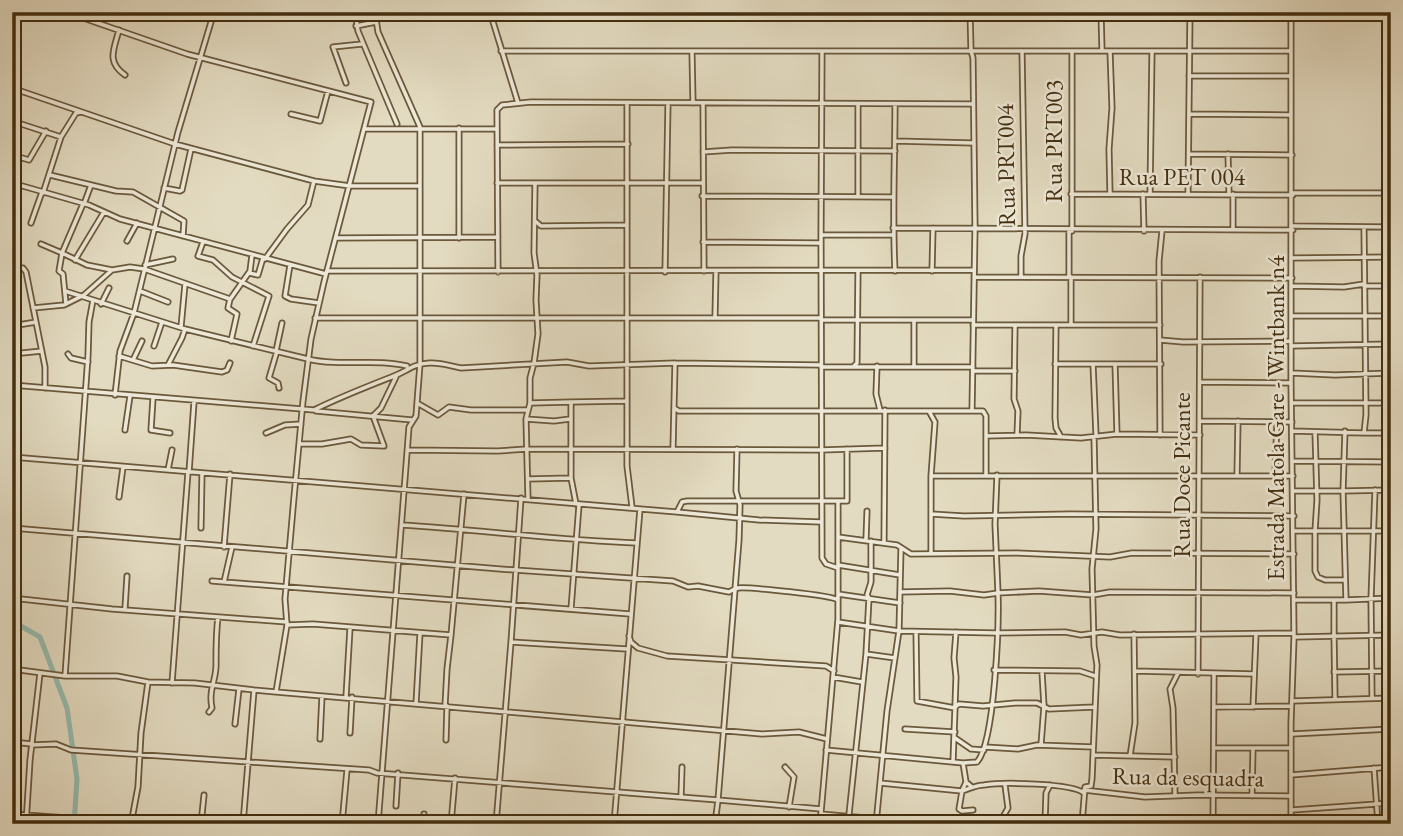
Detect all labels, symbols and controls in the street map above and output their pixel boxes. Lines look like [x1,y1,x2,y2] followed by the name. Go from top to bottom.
[1038,80,1069,202] street label: Rua PRT003
[989,103,1022,227] street label: Rua PRT004
[1119,161,1246,192] street label: Rua PET 004
[1260,255,1291,581] street label: Estrada Matola Gare - Wintbank n4
[1166,392,1197,558] street label: Rua Doce Picante
[1112,760,1265,793] street label: Rua da esquadra

